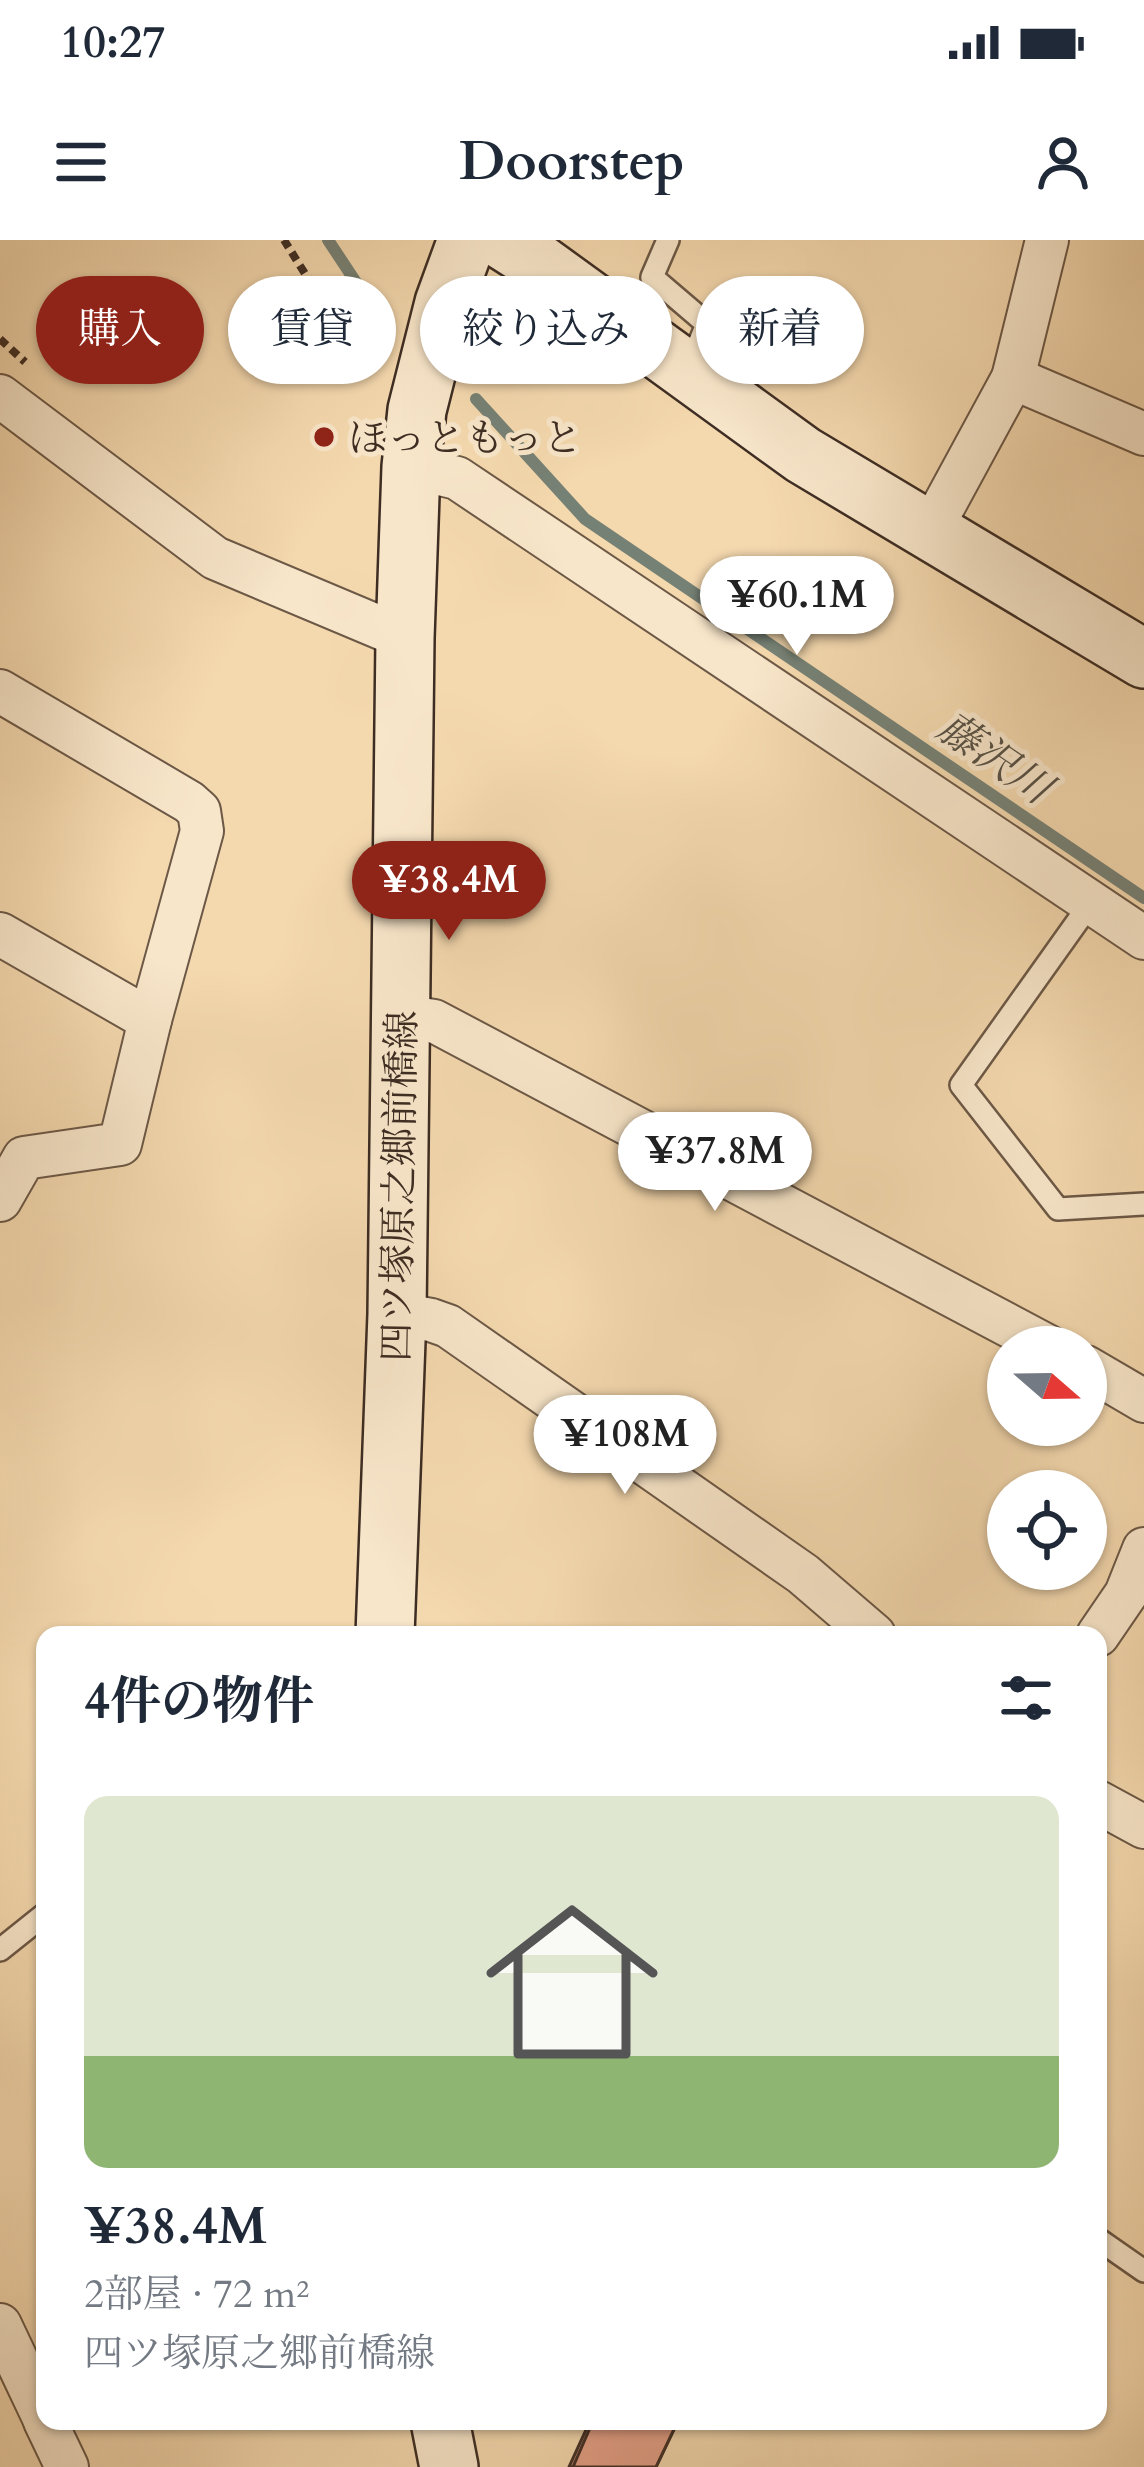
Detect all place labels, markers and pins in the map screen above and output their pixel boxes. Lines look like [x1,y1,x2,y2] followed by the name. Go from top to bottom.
[348,412,582,465] place label: ほっともっと
[311,424,337,450] marker: ほっともっと
[699,556,895,658] pin: ¥60.1M
[351,841,547,943] pin: ¥38.4M
[617,1112,813,1214] pin: ¥37.8M
[541,1395,709,1497] pin: ¥108M

